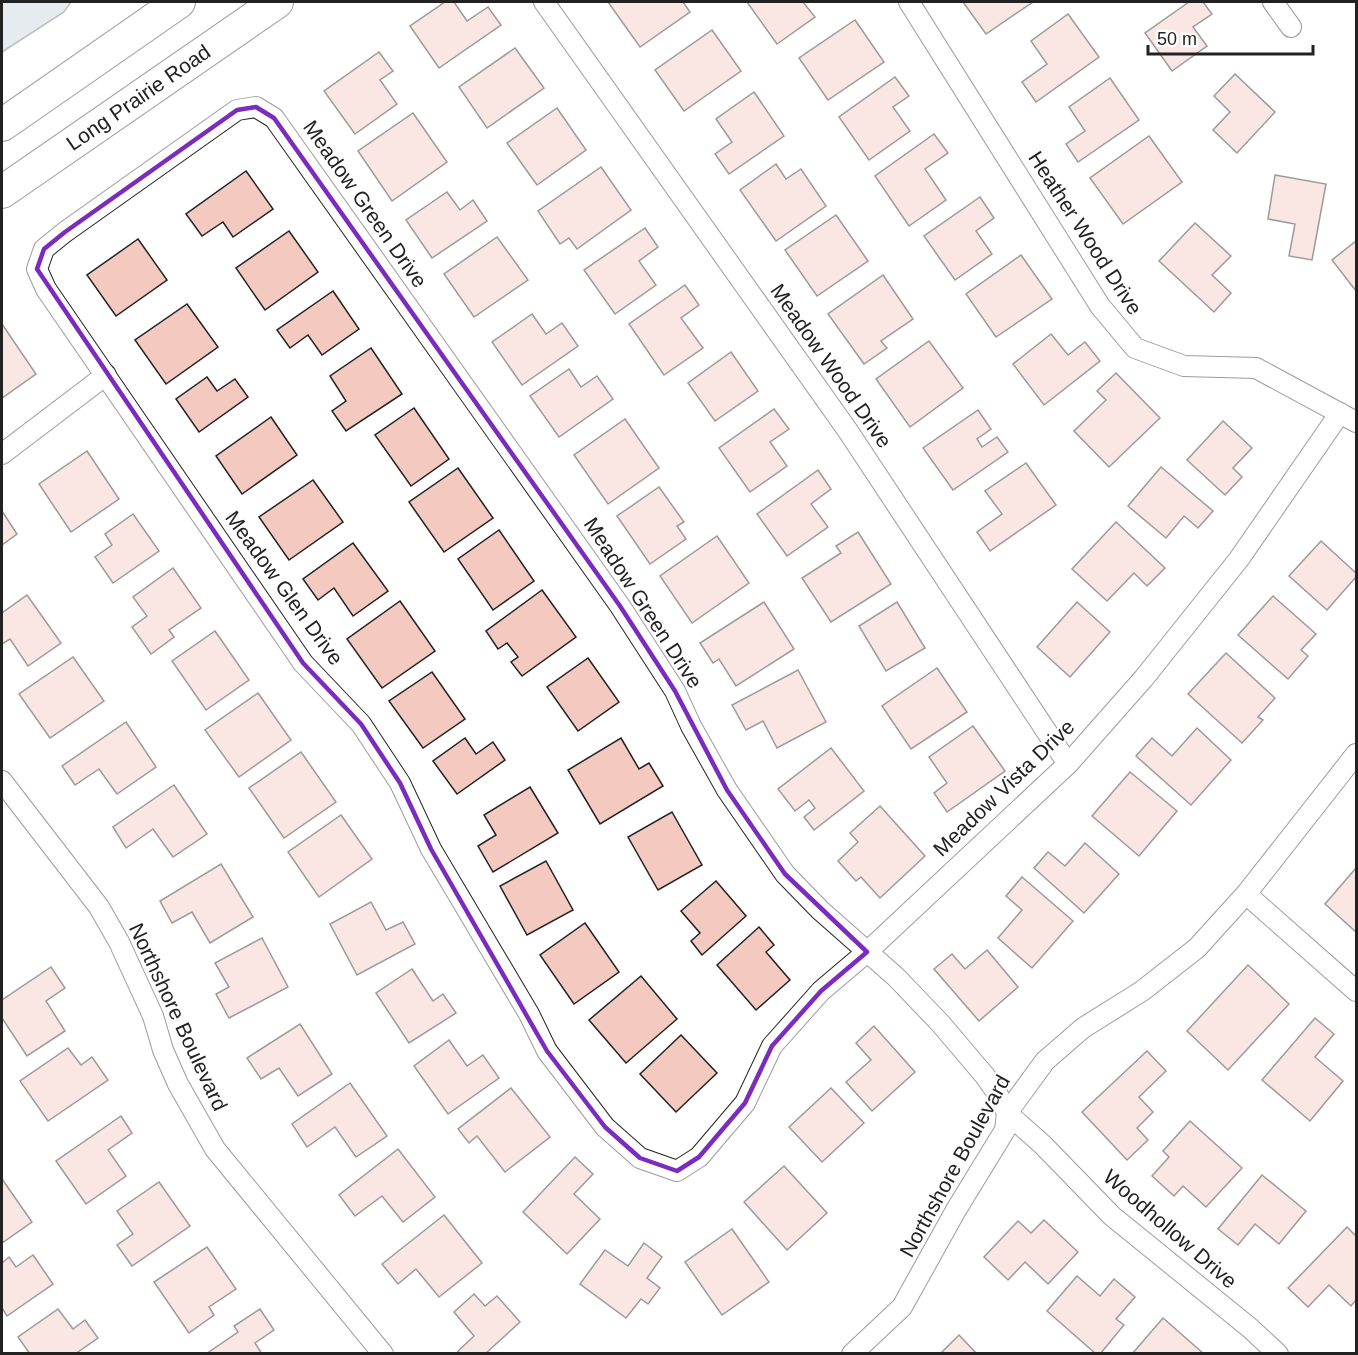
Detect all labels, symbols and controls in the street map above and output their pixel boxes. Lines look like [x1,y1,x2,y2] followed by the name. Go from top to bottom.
[1148,18,1313,56] scale bar
[1157,29,1197,49] text: 50 m
[62,40,215,155] street label: Long Prairie Road
[299,116,432,292] street label: Meadow Green Drive
[1024,147,1147,319] street label: Heather Wood Drive
[766,279,897,452] street label: Meadow Wood Drive
[221,506,348,669] street label: Meadow Glen Drive
[580,513,707,692] street label: Meadow Green Drive
[929,715,1079,861] street label: Meadow Vista Drive
[125,919,232,1114] street label: Northshore Boulevard
[895,1071,1014,1261] street label: Northshore Boulevard
[1099,1165,1242,1293] street label: Woodhollow Drive

